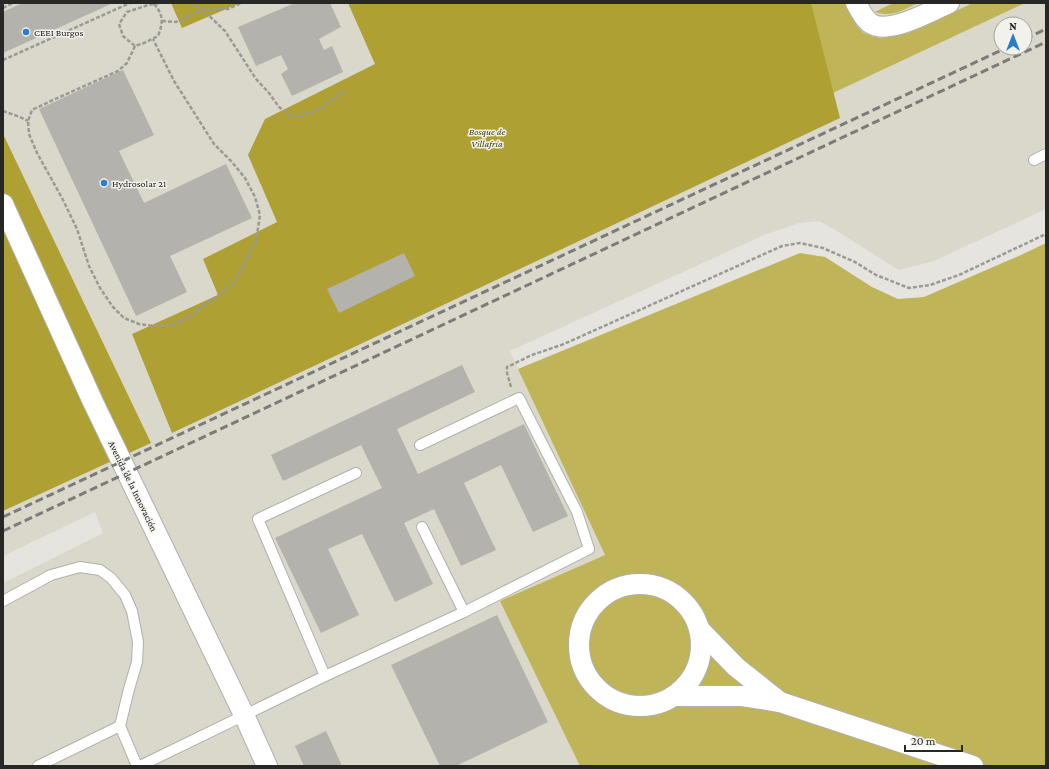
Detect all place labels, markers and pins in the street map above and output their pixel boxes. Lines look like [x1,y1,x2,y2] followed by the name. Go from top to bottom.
[21,27,31,37] marker: CEEI Burgos
[34,27,84,38] place label: CEEI Burgos
[99,178,109,188] marker: Hydrosolar 21
[112,178,166,189] place label: Hydrosolar 21

